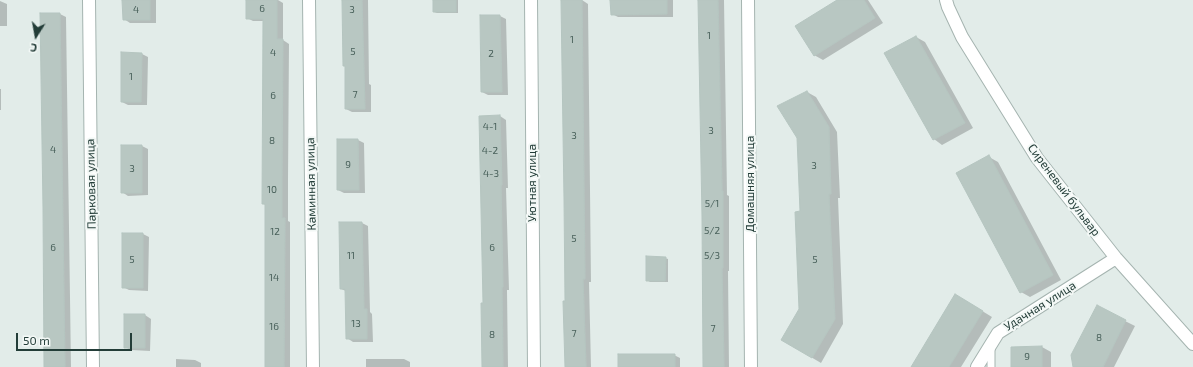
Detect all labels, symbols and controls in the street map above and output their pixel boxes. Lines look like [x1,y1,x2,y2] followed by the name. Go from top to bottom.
[259,3,265,15] house number: 6
[133,4,139,16] house number: 4
[349,4,355,16] house number: 3
[16,16,56,56] north arrow
[707,30,711,42] house number: 1
[570,34,574,46] house number: 1
[29,41,38,55] text: С
[350,46,356,58] house number: 5
[270,47,276,59] house number: 4
[488,48,494,60] house number: 2
[129,71,133,83] house number: 1
[352,89,358,101] house number: 7
[270,90,276,102] house number: 6
[483,121,497,133] house number: 4-1
[708,125,714,137] house number: 3
[571,130,577,142] house number: 3
[269,135,275,147] house number: 8
[743,136,757,232] street label: Домашняя улица
[303,137,319,231] street label: Каминная улица
[83,138,99,230] street label: Парковая улица
[1025,141,1103,239] street label: Сиреневый бульвар
[50,144,56,156] house number: 4
[525,144,539,222] street label: Уютная улица
[482,145,498,157] house number: 4-2
[345,159,351,171] house number: 9
[811,160,817,172] house number: 3
[129,163,135,175] house number: 3
[483,168,499,180] house number: 4-3
[267,184,277,196] house number: 10
[705,198,719,210] house number: 5/1
[704,225,720,237] house number: 5/2
[270,226,280,238] house number: 12
[571,233,577,245] house number: 5
[50,242,56,254] house number: 6
[489,242,495,254] house number: 6
[347,250,355,262] house number: 11
[704,250,720,262] house number: 5/3
[129,254,135,266] house number: 5
[812,254,818,266] house number: 5
[269,272,279,284] house number: 14
[1001,278,1079,334] street label: Удачная улица
[351,318,361,330] house number: 13
[269,321,279,333] house number: 16
[710,323,716,335] house number: 7
[18,325,134,351] scale bar
[571,328,577,340] house number: 7
[489,329,495,341] house number: 8
[1096,332,1102,344] house number: 8
[23,333,50,347] text: 50 m
[1024,351,1030,363] house number: 9

